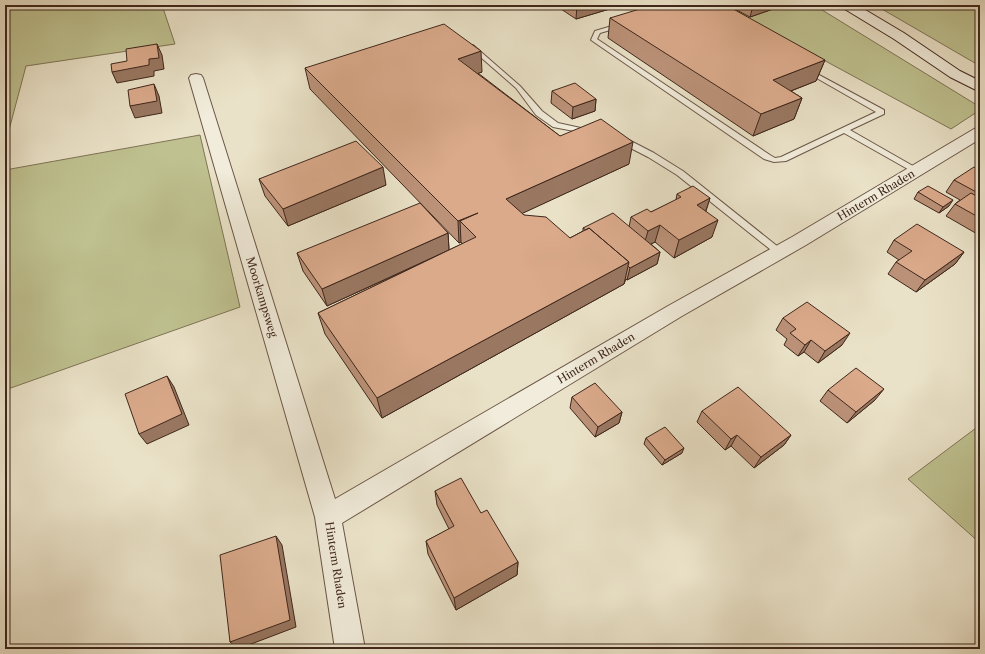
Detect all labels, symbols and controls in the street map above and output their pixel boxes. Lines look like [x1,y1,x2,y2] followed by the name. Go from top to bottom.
[835,166,917,224] street label: Hinterm Rhaden
[243,255,281,339] street label: Moorkampsweg
[555,329,637,387] street label: Hinterm Rhaden
[322,520,350,610] street label: Hinterm Rhaden

